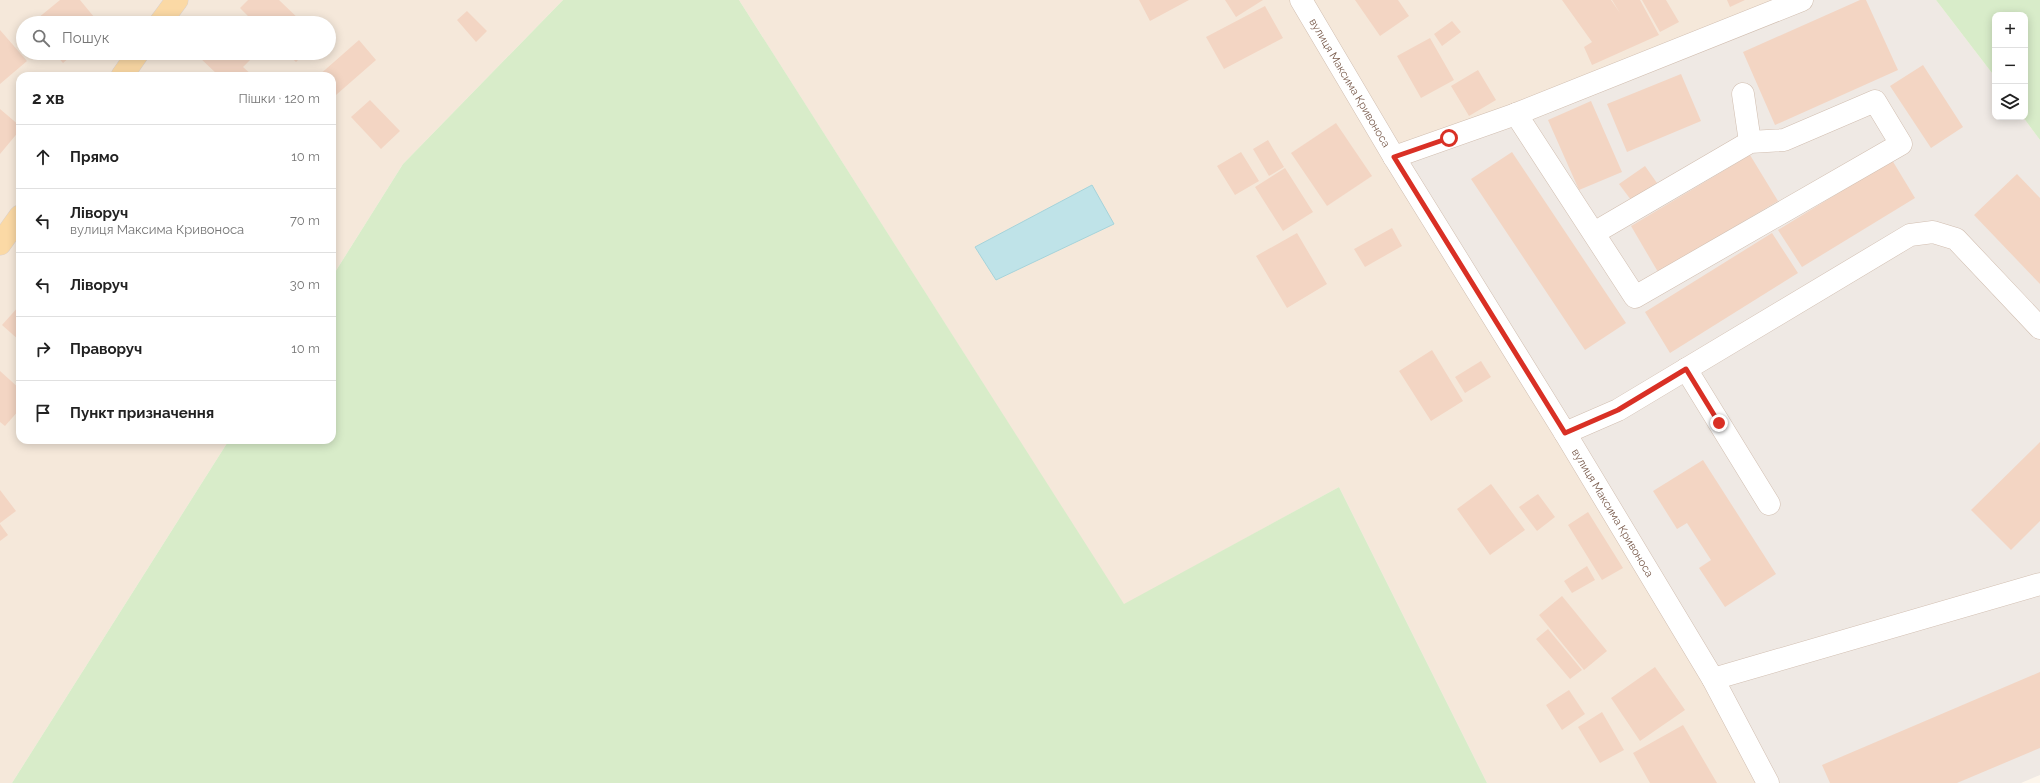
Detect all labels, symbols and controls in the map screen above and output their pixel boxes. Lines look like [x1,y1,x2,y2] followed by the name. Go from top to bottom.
[1992,12,2028,120] map controls
[1992,12,2028,48] button: +
[16,16,336,60] search box
[1307,16,1393,149] street label: вулиця Максима Кривоноса
[30,27,52,49] icon: search
[62,29,110,47] text: Пошук
[1992,48,2028,84] button: −
[1992,84,2028,120] button: layers
[32,88,64,108] text: 2 хв
[238,91,320,106] text: Пішки · 120 m
[1440,129,1458,147] route start
[32,146,54,168] icon: ahead
[70,148,119,166] text: Прямо
[291,149,320,164] text: 10 m
[70,204,128,222] text: Ліворуч
[32,210,54,232] icon: left
[290,213,320,228] text: 70 m
[70,222,244,237] text: вулиця Максима Кривоноса
[32,274,54,296] icon: left
[70,276,128,294] text: Ліворуч
[290,277,320,292] text: 30 m
[32,338,54,360] icon: right
[70,340,142,358] text: Праворуч
[291,341,320,356] text: 10 m
[32,402,54,424] icon: arrive
[70,404,214,422] text: Пункт призначення
[1710,414,1728,432] route end
[1569,446,1656,579] street label: вулиця Максима Кривоноса

